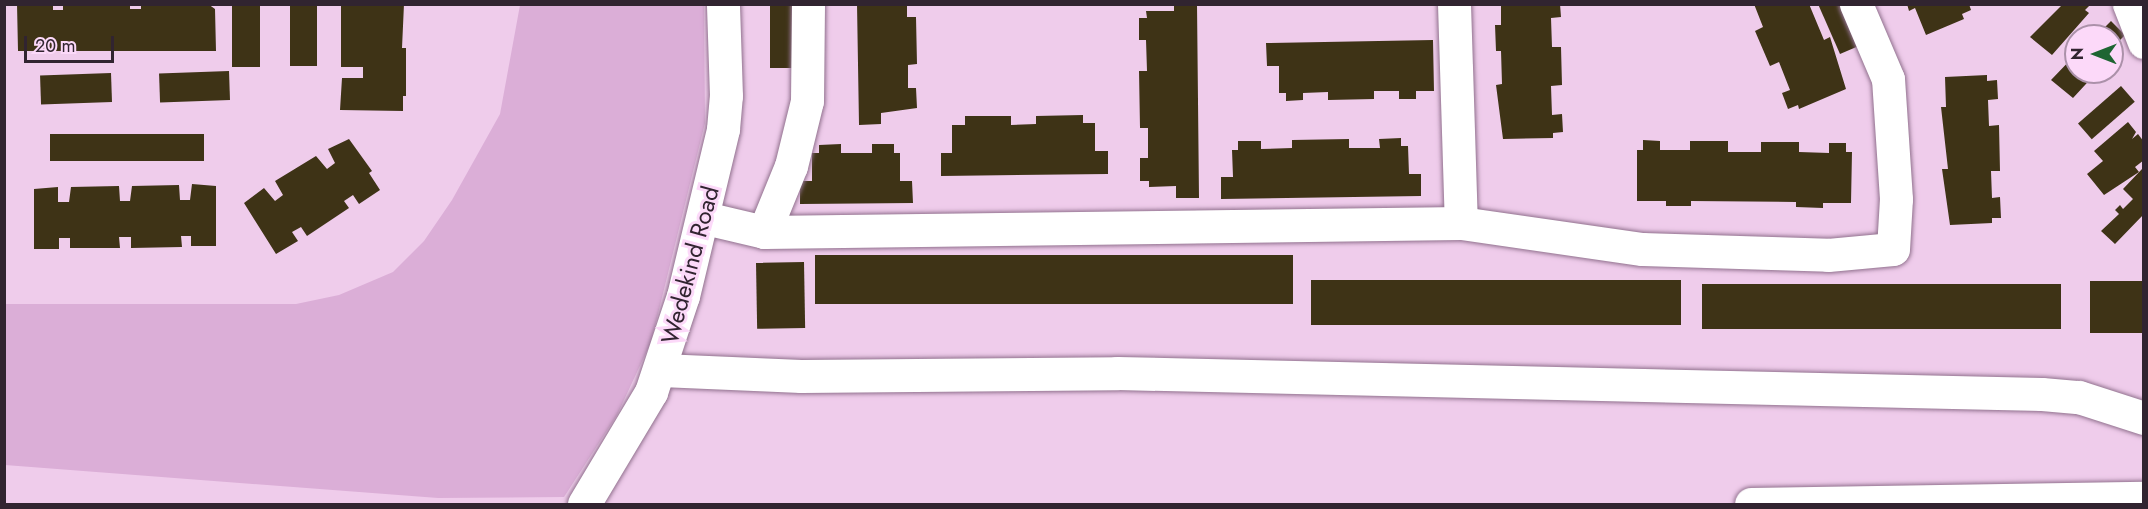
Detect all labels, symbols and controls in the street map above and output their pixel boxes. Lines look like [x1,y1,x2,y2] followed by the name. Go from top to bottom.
[27,24,117,62] scale bar
[2064,24,2124,84] north arrow
[35,33,75,59] text: 20 m
[2066,48,2089,60] text: N
[655,183,725,347] street label: Wedekind Road

